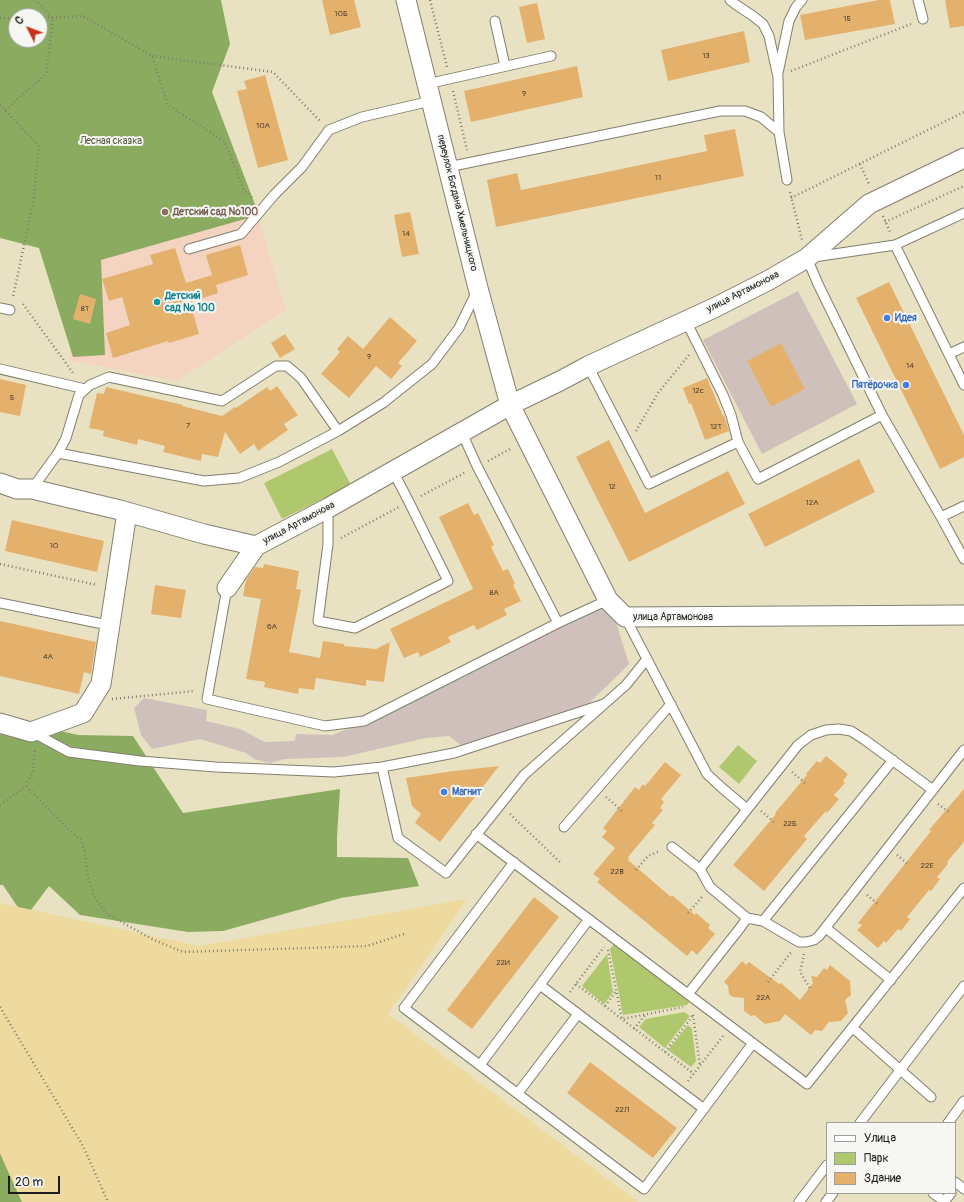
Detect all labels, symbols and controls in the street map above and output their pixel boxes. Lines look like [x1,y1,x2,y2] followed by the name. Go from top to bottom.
[8,8,48,48] north arrow
[334,9,348,19] house number: 10Б
[12,13,27,27] text: С
[843,14,851,24] house number: 15
[702,51,710,61] house number: 13
[522,89,526,99] house number: 9
[256,121,270,131] house number: 10А
[434,133,480,273] street label: переулок Богдана Хмельницкого
[80,135,142,147] park label: Лесная сказка
[655,173,661,183] house number: 11
[173,206,258,218] place label: Детский сад №100
[160,207,170,217] marker: Детский сад №100
[402,229,410,239] house number: 14
[705,269,781,315] street label: улица Артамонова
[165,290,215,314] place label: Детский сад № 100
[152,297,162,307] marker: Детский сад № 100
[81,304,89,314] house number: 8Т
[895,312,917,324] place label: Идея
[882,313,892,323] marker: Идея
[367,352,371,362] house number: 9
[906,361,914,371] house number: 14
[852,379,898,391] place label: Пятёрочка
[901,380,911,390] marker: Пятёрочка
[692,386,704,396] house number: 12c
[10,393,14,403] house number: 5
[186,421,190,431] house number: 7
[710,422,722,432] house number: 12Т
[608,482,616,492] house number: 12
[806,498,818,508] house number: 12А
[261,499,337,547] street label: улица Артамонова
[50,541,58,551] house number: 10
[489,588,499,598] house number: 8А
[633,611,713,623] street label: улица Артамонова
[267,622,277,632] house number: 6А
[43,652,53,662] house number: 4А
[452,786,482,798] place label: Магнит
[439,787,449,797] marker: Магнит
[783,819,797,829] house number: 22Б
[920,861,934,871] house number: 22Е
[610,867,624,877] house number: 22В
[496,958,510,968] house number: 22И
[756,993,770,1003] house number: 22А
[615,1105,629,1115] house number: 22Л
[826,1122,956,1194] legend
[864,1131,896,1146] text: Улица
[864,1151,889,1166] text: Парк
[10,1168,62,1194] scale bar
[864,1171,901,1186] text: Здание
[15,1175,43,1190] text: 20 m

